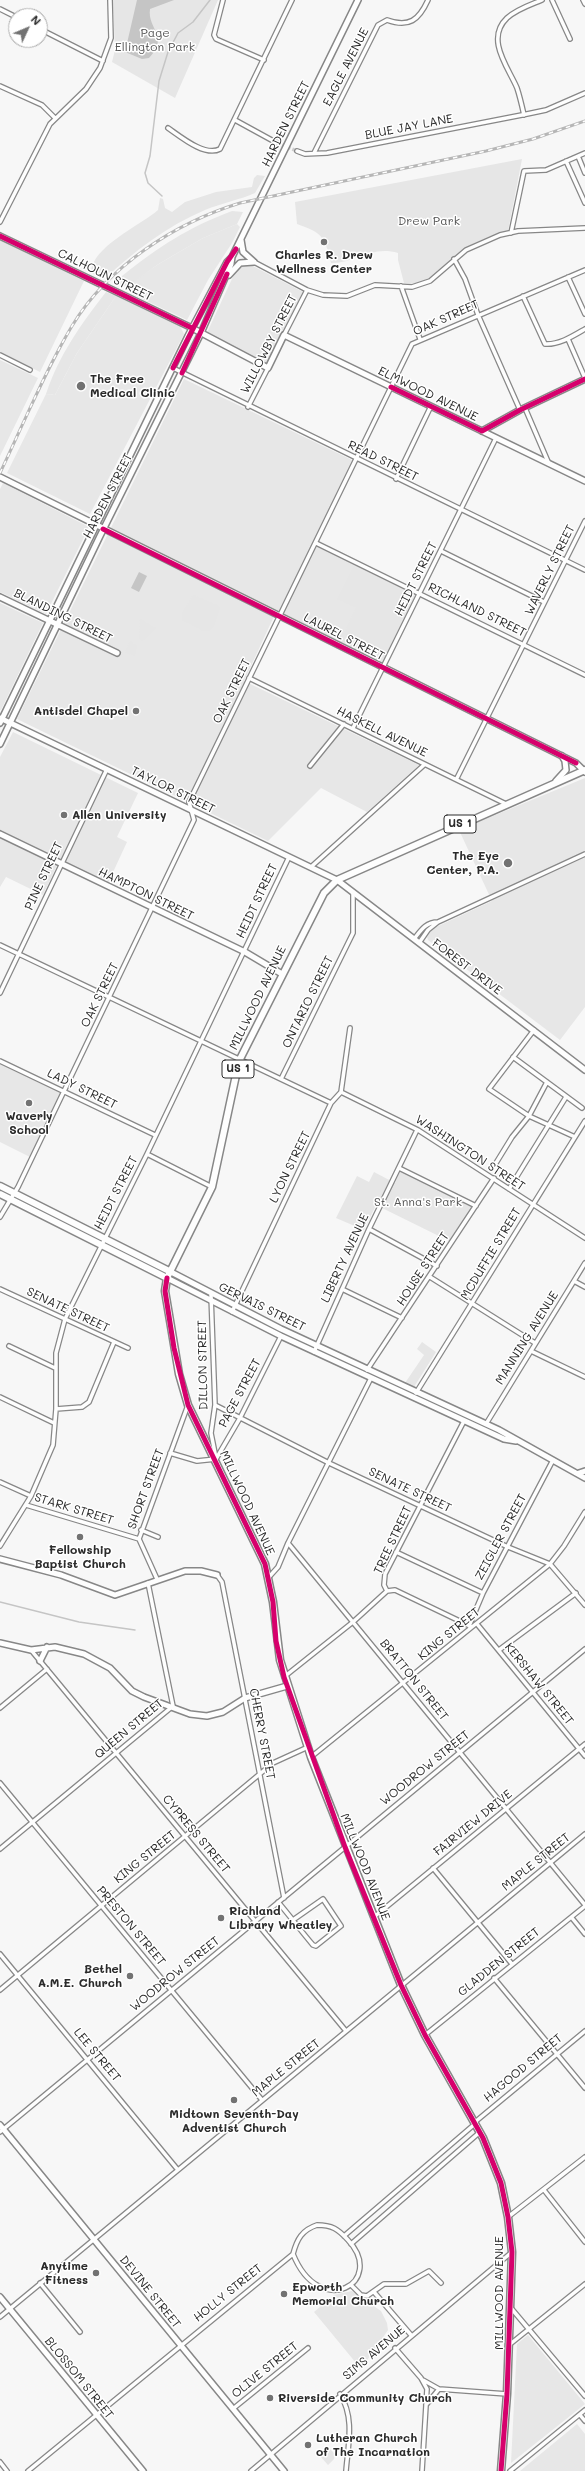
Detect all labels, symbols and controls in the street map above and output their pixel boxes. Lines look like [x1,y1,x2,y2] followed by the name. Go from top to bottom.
[8,8,48,48] north arrow
[28,12,45,28] text: N
[320,25,372,109] street label: EAGLE AVENUE
[115,26,195,54] park label: Page Ellington Park
[259,79,313,169] street label: HARDEN STREET
[364,111,454,143] street label: BLUE JAY LANE
[398,214,460,228] park label: Drew Park
[319,237,329,247] marker: Charles R. Drew Wellness Center
[55,246,155,304] street label: CALHOUN STREET
[275,248,373,276] place label: Charles R. Drew Wellness Center
[238,292,300,396] street label: WILLOWBY STREET
[411,297,481,339] street label: OAK STREET
[376,364,480,424] street label: ELMWOOD AVENUE
[90,372,175,400] place label: The Free Medical Clinic
[75,380,87,392] marker: The Free Medical Clinic
[345,438,421,484] street label: READ STREET
[80,451,136,541] street label: HARDEN STREET
[522,522,578,618] street label: WAVERLY STREET
[392,539,440,619] street label: HEIDT STREET
[426,580,528,640] street label: RICHLAND STREET
[11,586,115,646] street label: BLANDING STREET
[301,610,387,664] street label: LAUREL STREET
[210,656,254,726] street label: OAK STREET
[34,704,128,718] place label: Antisdel Chapel
[334,704,430,760] street label: HASKELL AVENUE
[131,706,141,716] marker: Antisdel Chapel
[129,763,217,817] street label: TAYLOR STREET
[72,808,166,822] place label: Allen University
[59,810,69,820] marker: Allen University
[444,815,476,833] road number: US 1
[22,840,66,912] street label: PINE STREET
[427,849,499,877] place label: The Eye Center, P.A.
[502,857,514,869] marker: The Eye Center, P.A.
[233,861,281,941] street label: HEIDT STREET
[96,865,196,923] street label: HAMPTON STREET
[429,936,505,998] street label: FOREST DRIVE
[227,944,289,1052] street label: MILLWOOD AVENUE
[279,953,337,1051] street label: ONTARIO STREET
[78,960,122,1030] street label: OAK STREET
[222,1060,254,1078] road number: US 1
[45,1066,119,1112] street label: LADY STREET
[24,1098,34,1108] marker: Waverly School
[5,1109,53,1137] place label: Waverly School
[413,1112,527,1194] street label: WASHINGTON STREET
[266,1129,314,1205] street label: LYON STREET
[91,1154,141,1232] street label: HEIDT STREET
[374,1195,462,1209] park label: St. Anna's Park
[458,1205,524,1303] street label: MCDUFFIE STREET
[318,1211,372,1305] street label: LIBERTY AVENUE
[394,1229,452,1309] street label: HOUSE STREET
[216,1280,308,1334] street label: GERVAIS STREET
[24,1285,112,1335] street label: SENATE STREET
[492,1289,562,1387] street label: MANNING AVENUE
[195,1320,211,1410] street label: DILLON STREET
[216,1356,264,1430] street label: PAGE STREET
[125,1447,167,1531] street label: SHORT STREET
[216,1448,278,1558] street label: MILLWOOD AVENUE
[366,1465,454,1515] street label: SENATE STREET
[33,1490,115,1528] street label: STARK STREET
[472,1492,530,1582] street label: ZEIGLER STREET
[371,1504,415,1576] street label: TREE STREET
[75,1532,85,1542] marker: Fellowship Baptist Church
[34,1543,126,1571] place label: Fellowship Baptist Church
[415,1605,483,1663] street label: KING STREET
[377,1636,451,1724] street label: BRATTON STREET
[501,1640,577,1728] street label: KERSHAW STREET
[246,1687,278,1781] street label: CHERRY STREET
[92,1696,166,1762] street label: QUEEN STREET
[377,1727,473,1809] street label: WOODROW STREET
[431,1787,515,1859] street label: FAIRVIEW DRIVE
[159,1792,233,1876] street label: CYPRESS STREET
[337,1811,393,1923] street label: MILLWOOD AVENUE
[111,1828,179,1886] street label: KING STREET
[499,1830,573,1894] street label: MAPLE STREET
[94,1883,168,1969] street label: PRESTON STREET
[229,1904,332,1932] place label: Richland Library Wheatley
[216,1913,226,1923] marker: Richland Library Wheatley
[455,1925,543,1999] street label: GLADDEN STREET
[127,1933,223,2015] street label: WOODROW STREET
[38,1962,122,1990] place label: Bethel A.M.E. Church
[125,1971,135,1981] marker: Bethel A.M.E. Church
[70,2025,124,2085] street label: LEE STREET
[481,2031,565,2105] street label: HAGOOD STREET
[249,2036,323,2100] street label: MAPLE STREET
[229,2095,239,2105] marker: Midtown Seventh-Day Adventist Church
[169,2107,299,2135] place label: Midtown Seventh-Day Adventist Church
[492,2236,506,2350] street label: MILLWOOD AVENUE
[116,2253,184,2331] street label: DEVINE STREET
[40,2259,88,2287] place label: Anytime Fitness
[191,2261,265,2325] street label: HOLLY STREET
[91,2268,101,2278] marker: Anytime Fitness
[292,2280,394,2308] place label: Epworth Memorial Church
[279,2289,289,2299] marker: Epworth Memorial Church
[340,2323,408,2383] street label: SIMS AVENUE
[42,2334,116,2422] street label: BLOSSOM STREET
[229,2339,301,2401] street label: OLIVE STREET
[278,2391,452,2405] place label: Riverside Community Church
[265,2393,275,2403] marker: Riverside Community Church
[316,2431,430,2459] place label: Lutheran Church of The Incarnation
[303,2440,313,2450] marker: Lutheran Church of The Incarnation

